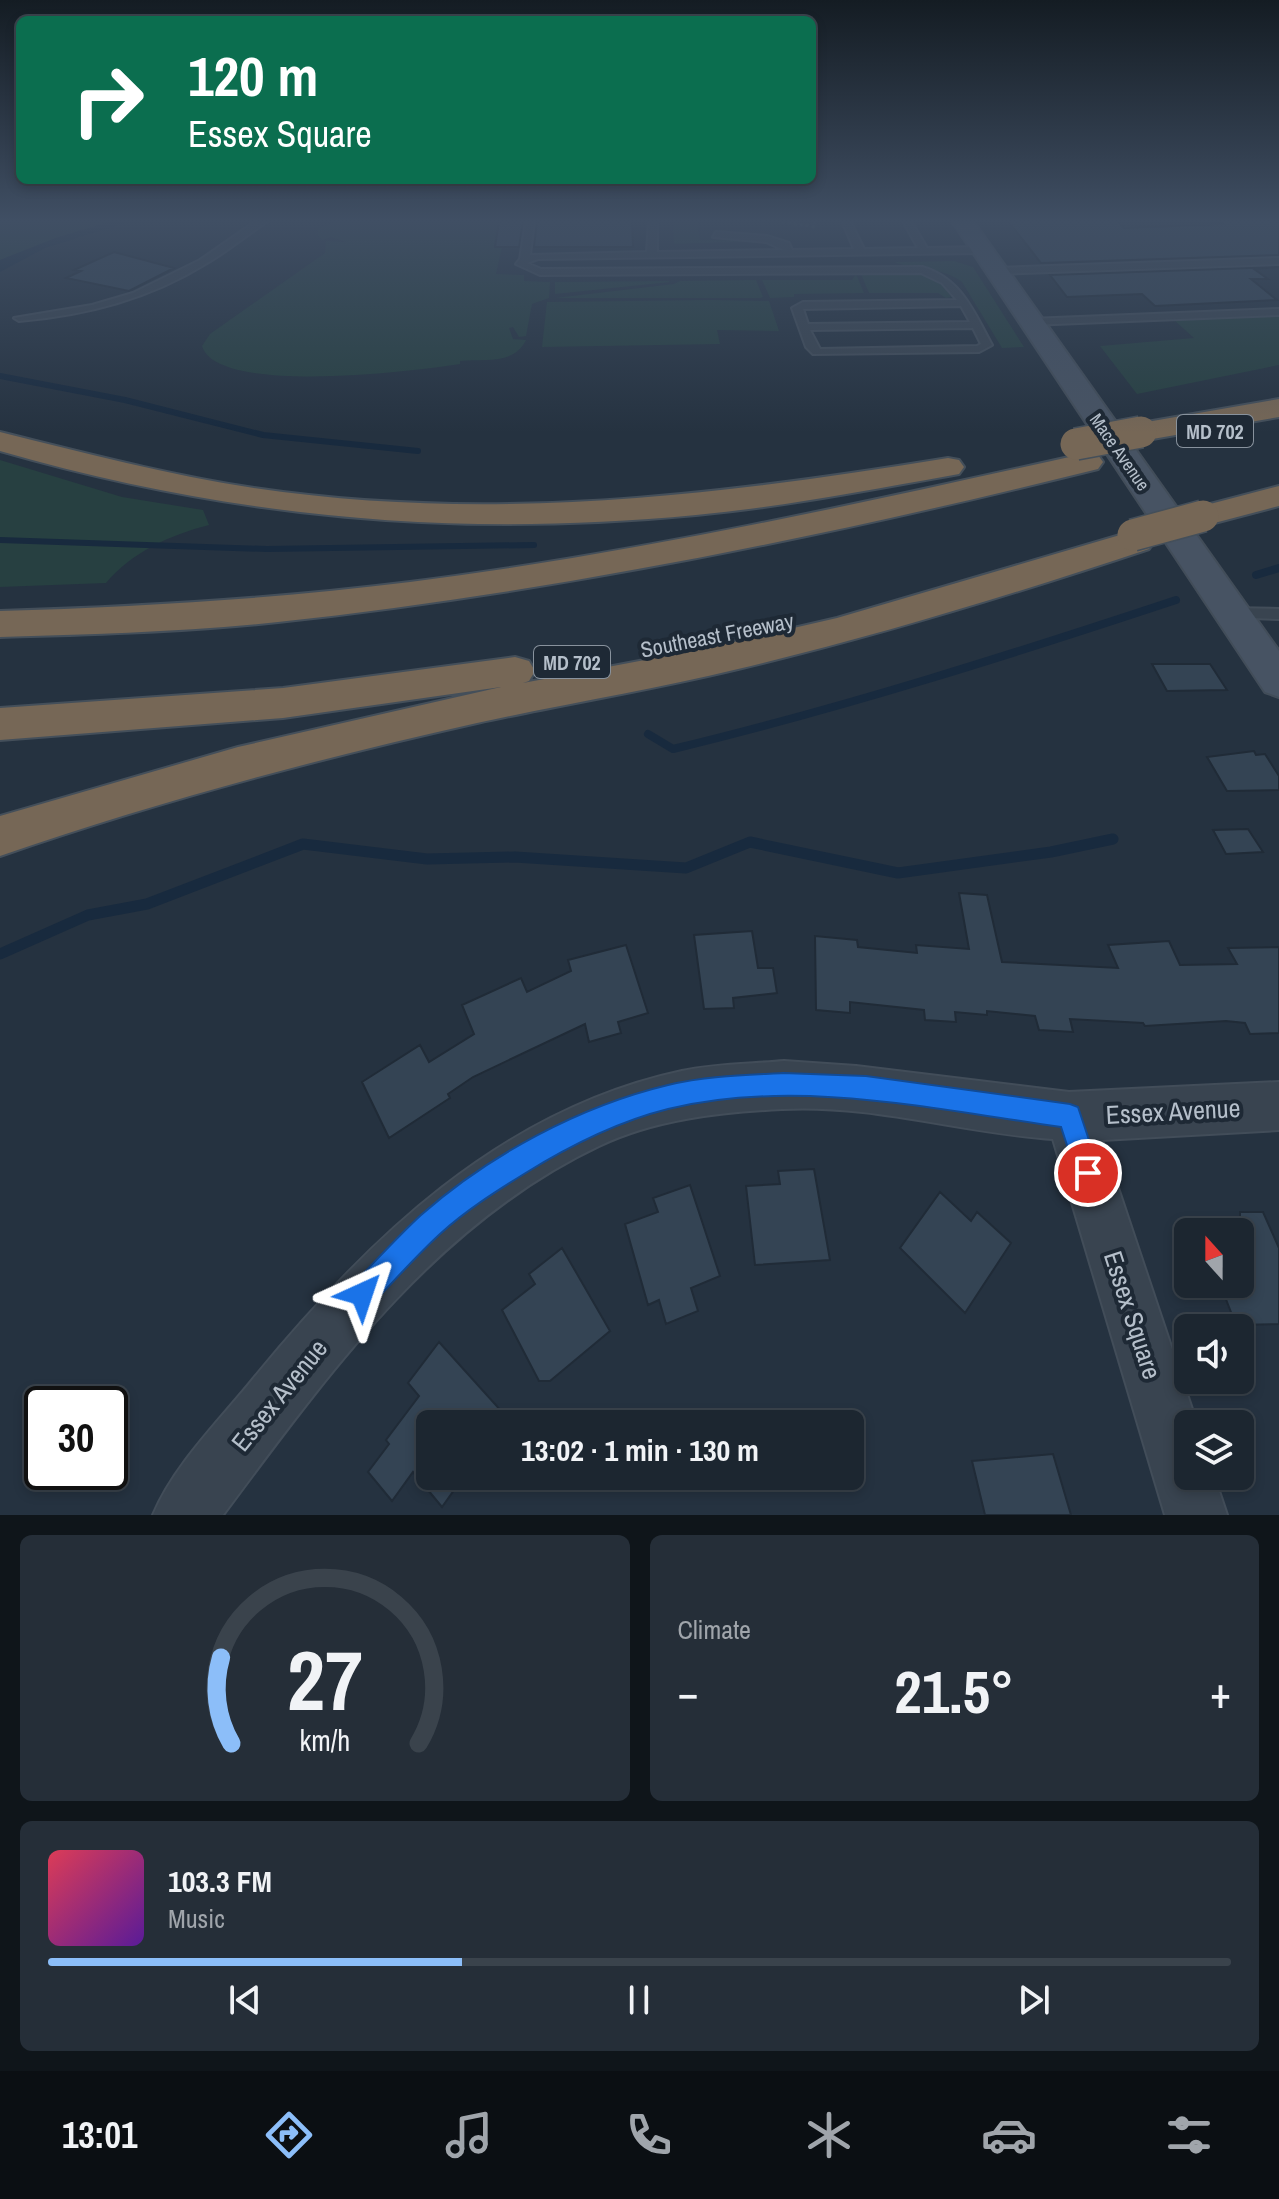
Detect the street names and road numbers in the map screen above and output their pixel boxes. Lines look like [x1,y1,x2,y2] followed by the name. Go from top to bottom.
[1084,408,1156,496] street label: Mace Avenue
[1177,415,1253,447] road number: MD 702
[638,605,796,665] street label: Southeast Freeway
[534,646,610,678] road number: MD 702
[1105,1090,1241,1132] street label: Essex Avenue
[1096,1246,1170,1384] street label: Essex Square
[223,1332,335,1458] street label: Essex Avenue

